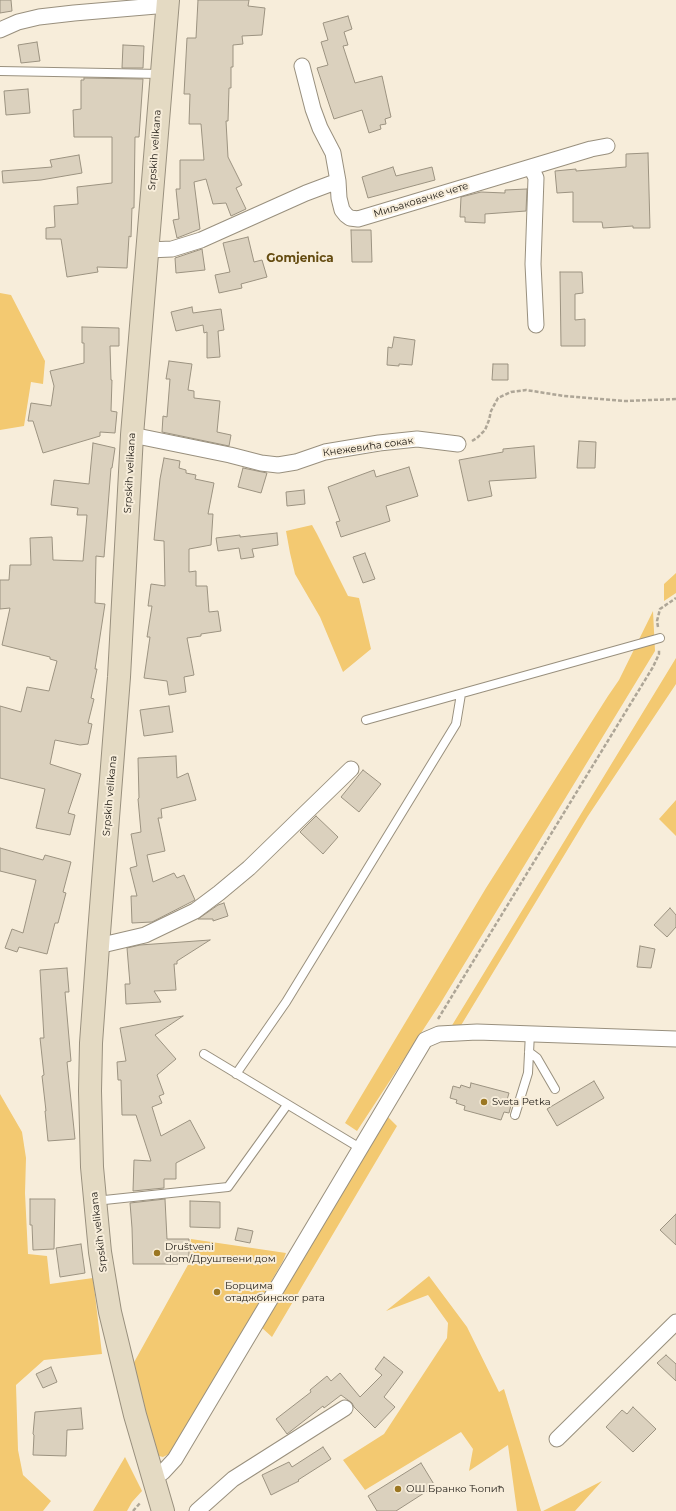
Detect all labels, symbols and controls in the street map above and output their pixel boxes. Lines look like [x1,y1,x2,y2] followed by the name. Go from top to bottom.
[146,109,164,191] street label: Srpskih velikana
[372,180,470,220] street label: Миљаковачке чете
[266,251,334,265] district label: Gomjenica
[122,432,138,514] street label: Srpskih velikana
[322,435,414,459] street label: Кнежевића сокак
[100,755,120,837] street label: Srpskih velikana
[492,1096,551,1108] place label: Sveta Petka
[479,1097,489,1107] marker: Sveta Petka
[88,1191,110,1273] street label: Srpskih velikana
[165,1241,276,1264] place label: Društveni dom/Друштвени дом
[152,1248,162,1258] marker: Društveni dom/Друштвени дом
[225,1280,325,1304] place label: Борцима отаджбинског рата
[212,1287,222,1297] marker: Борцима отаджбинског рата
[406,1483,504,1495] place label: ОШ Бранко Ћопић
[393,1484,403,1494] marker: ОШ Бранко Ћопић

